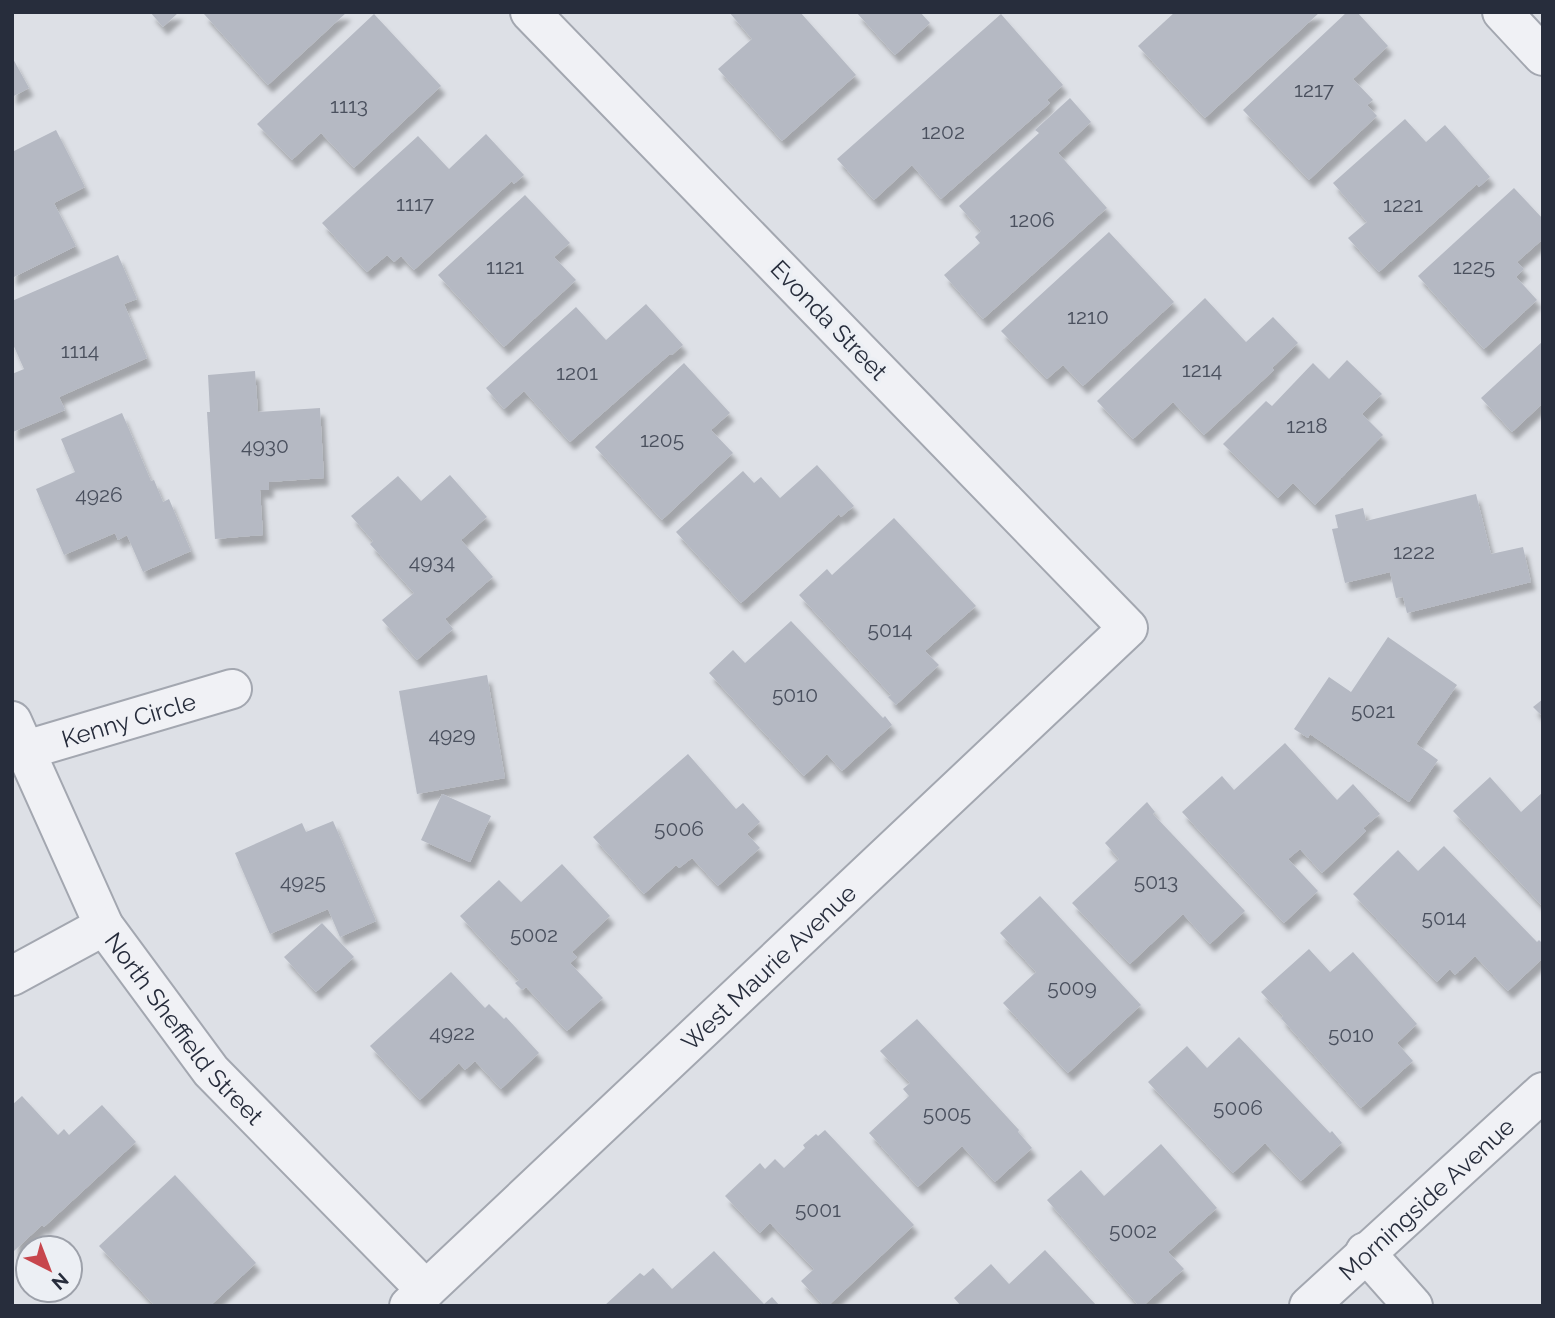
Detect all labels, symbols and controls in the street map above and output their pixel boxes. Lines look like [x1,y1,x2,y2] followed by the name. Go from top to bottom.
[1294,77,1335,102] house number: 1217
[330,93,368,118] house number: 1113
[921,119,965,144] house number: 1202
[396,191,435,216] house number: 1117
[1383,192,1423,217] house number: 1221
[1009,207,1055,232] house number: 1206
[486,254,524,279] house number: 1121
[765,254,893,386] street label: Evonda Street
[1453,254,1495,279] house number: 1225
[1067,304,1109,329] house number: 1210
[61,338,99,363] house number: 1114
[1182,357,1222,382] house number: 1214
[556,360,598,385] house number: 1201
[1286,413,1328,438] house number: 1218
[640,427,684,452] house number: 1205
[241,433,289,458] house number: 4930
[75,482,123,507] house number: 4926
[1393,539,1435,564] house number: 1222
[409,549,455,574] house number: 4934
[868,617,912,642] house number: 5014
[772,682,818,707] house number: 5010
[58,686,199,753] street label: Kenny Circle
[1351,698,1395,723] house number: 5021
[428,722,476,747] house number: 4929
[654,816,704,841] house number: 5006
[280,869,326,894] house number: 4925
[1134,869,1178,894] house number: 5013
[675,878,862,1056] street label: West Maurie Avenue
[1422,905,1466,930] house number: 5014
[510,922,558,947] house number: 5002
[99,927,270,1130] street label: North Sheffield Street
[1047,975,1097,1000] house number: 5009
[429,1020,475,1045] house number: 4922
[1328,1022,1374,1047] house number: 5010
[1213,1095,1263,1120] house number: 5006
[923,1101,971,1126] house number: 5005
[1333,1111,1520,1286] street label: Morningside Avenue
[795,1197,841,1222] house number: 5001
[1109,1218,1157,1243] house number: 5002
[14,1234,84,1304] north arrow
[48,1269,73,1295] text: N

